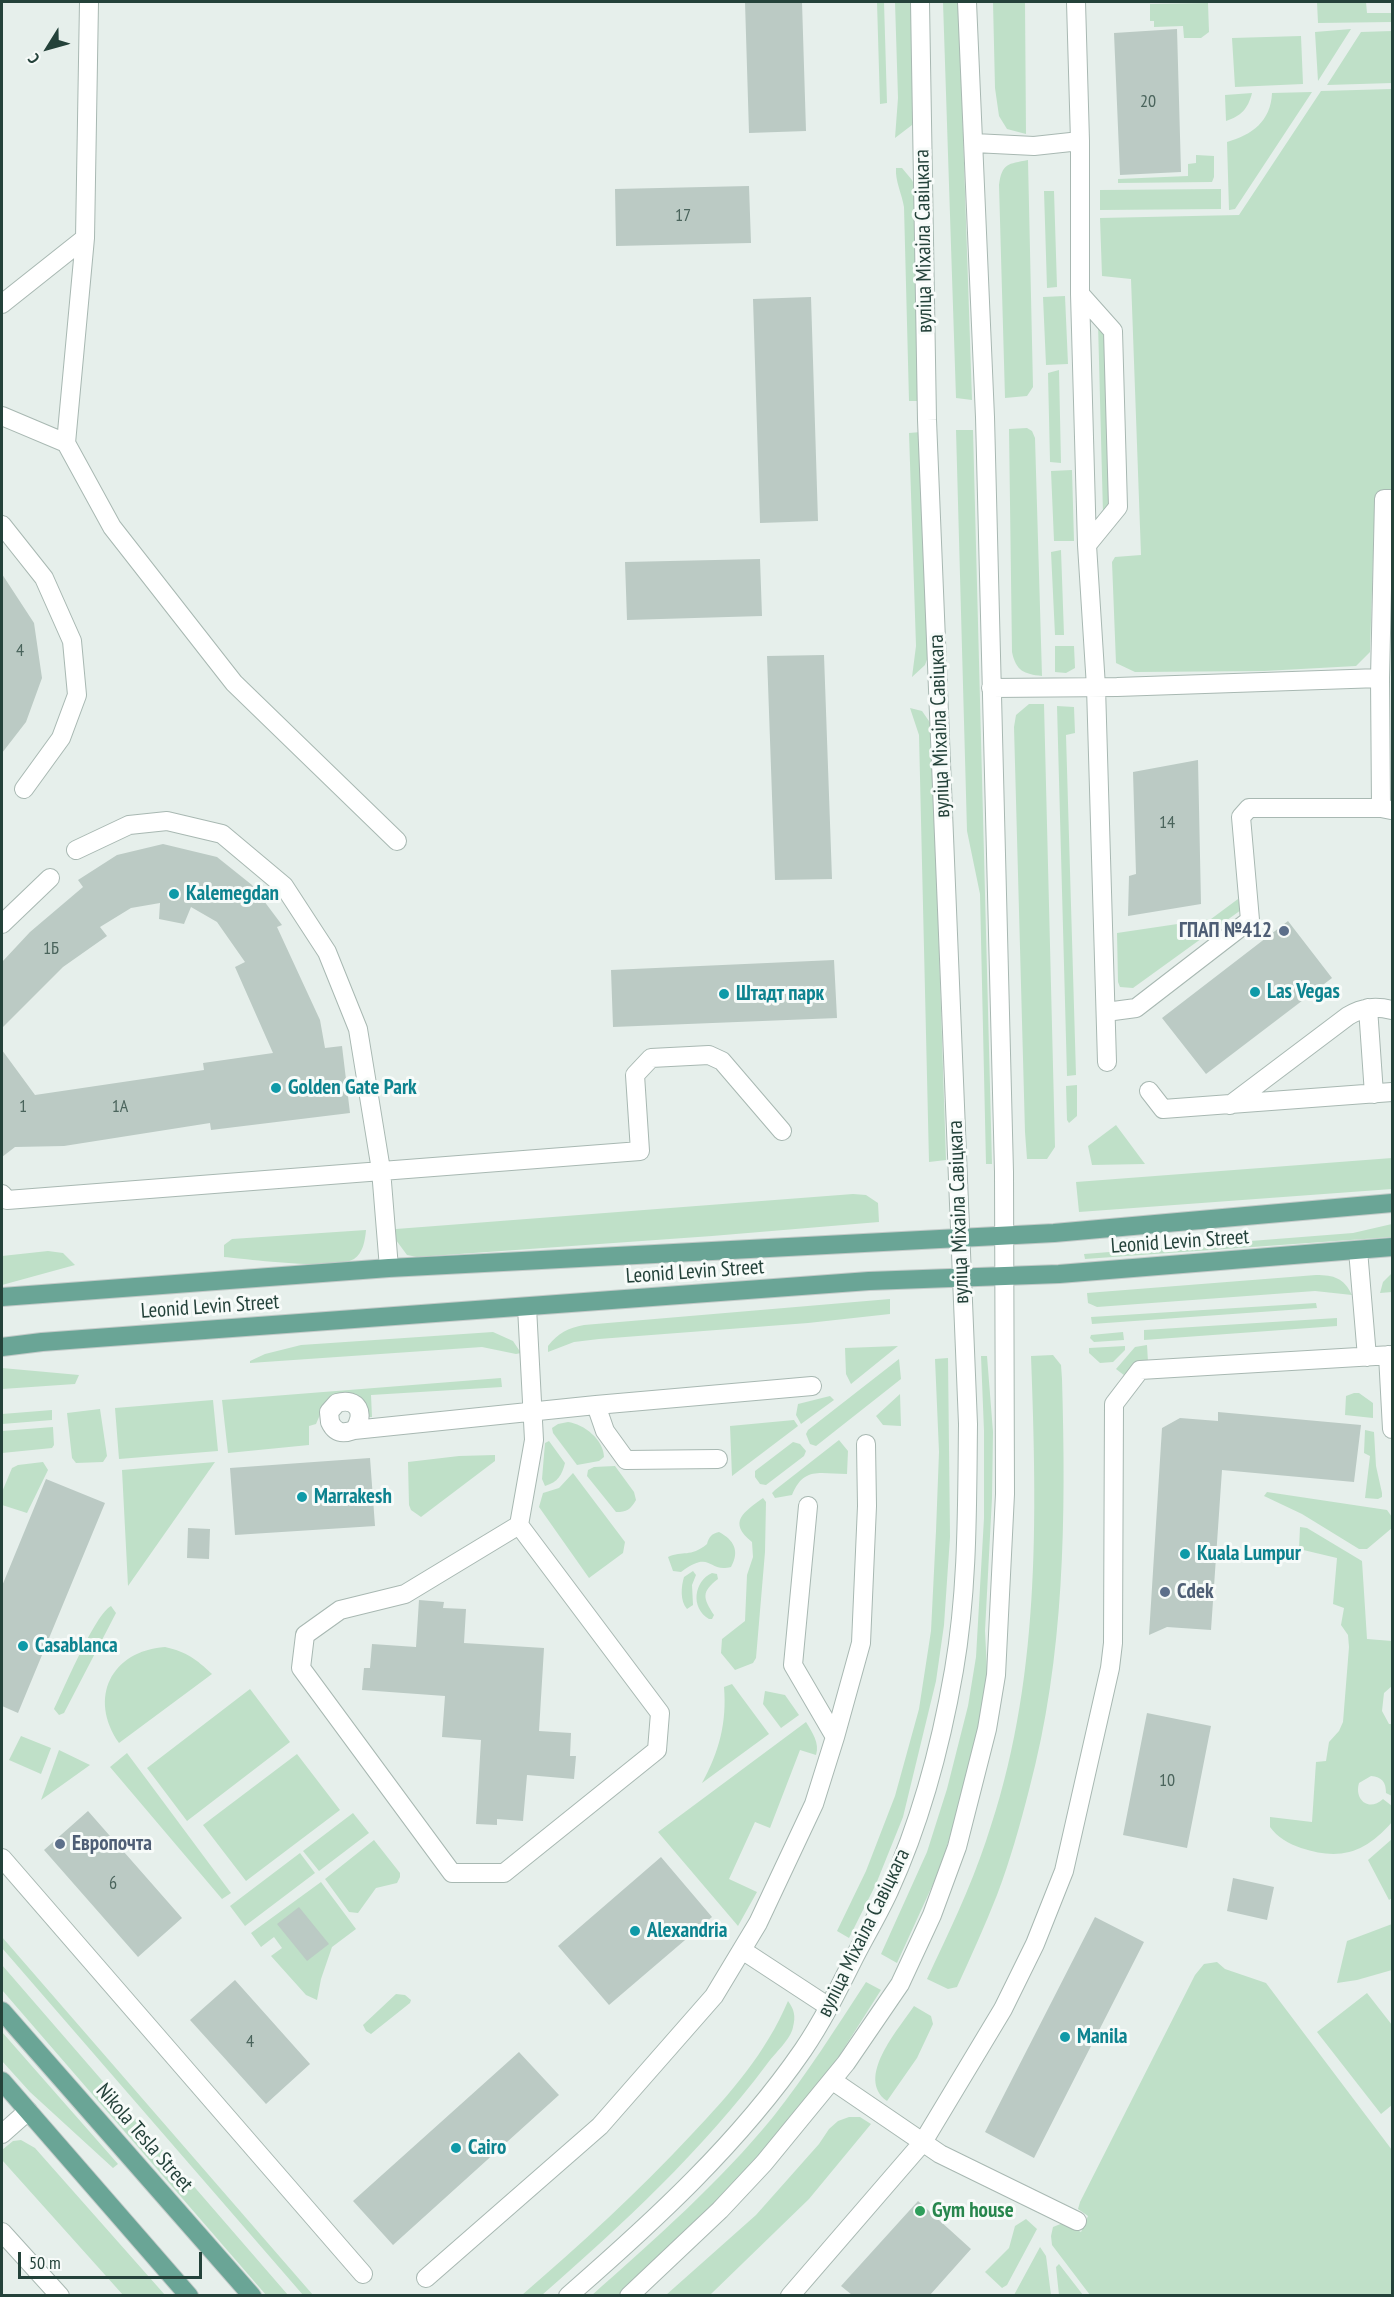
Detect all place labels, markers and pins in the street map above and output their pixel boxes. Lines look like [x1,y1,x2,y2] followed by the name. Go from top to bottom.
[186,881,279,907] place label: Kalemegdan
[167,887,181,901] marker: Kalemegdan
[1179,918,1272,944] place label: ГПАП №412
[1277,924,1291,938] marker: ГПАП №412
[1267,979,1340,1005] place label: Las Vegas
[736,981,824,1007] place label: Штадт парк
[1248,985,1262,999] marker: Las Vegas
[717,987,731,1001] marker: Штадт парк
[288,1075,417,1101] place label: Golden Gate Park
[269,1081,283,1095] marker: Golden Gate Park
[314,1484,392,1510] place label: Marrakesh
[295,1490,309,1504] marker: Marrakesh
[1197,1541,1301,1567] place label: Kuala Lumpur
[1178,1547,1192,1561] marker: Kuala Lumpur
[1177,1579,1214,1605] place label: Cdek
[1158,1585,1172,1599] marker: Cdek
[35,1633,118,1659] place label: Casablanca
[16,1639,30,1653] marker: Casablanca
[72,1831,152,1857] place label: Европочта
[53,1837,67,1851] marker: Европочта
[647,1918,727,1944] place label: Alexandria
[628,1924,642,1938] marker: Alexandria
[1077,2024,1128,2050] place label: Manila
[1058,2030,1072,2044] marker: Manila
[468,2135,506,2161] place label: Cairo
[449,2141,463,2155] marker: Cairo
[932,2198,1014,2224] place label: Gym house
[913,2204,927,2218] marker: Gym house

